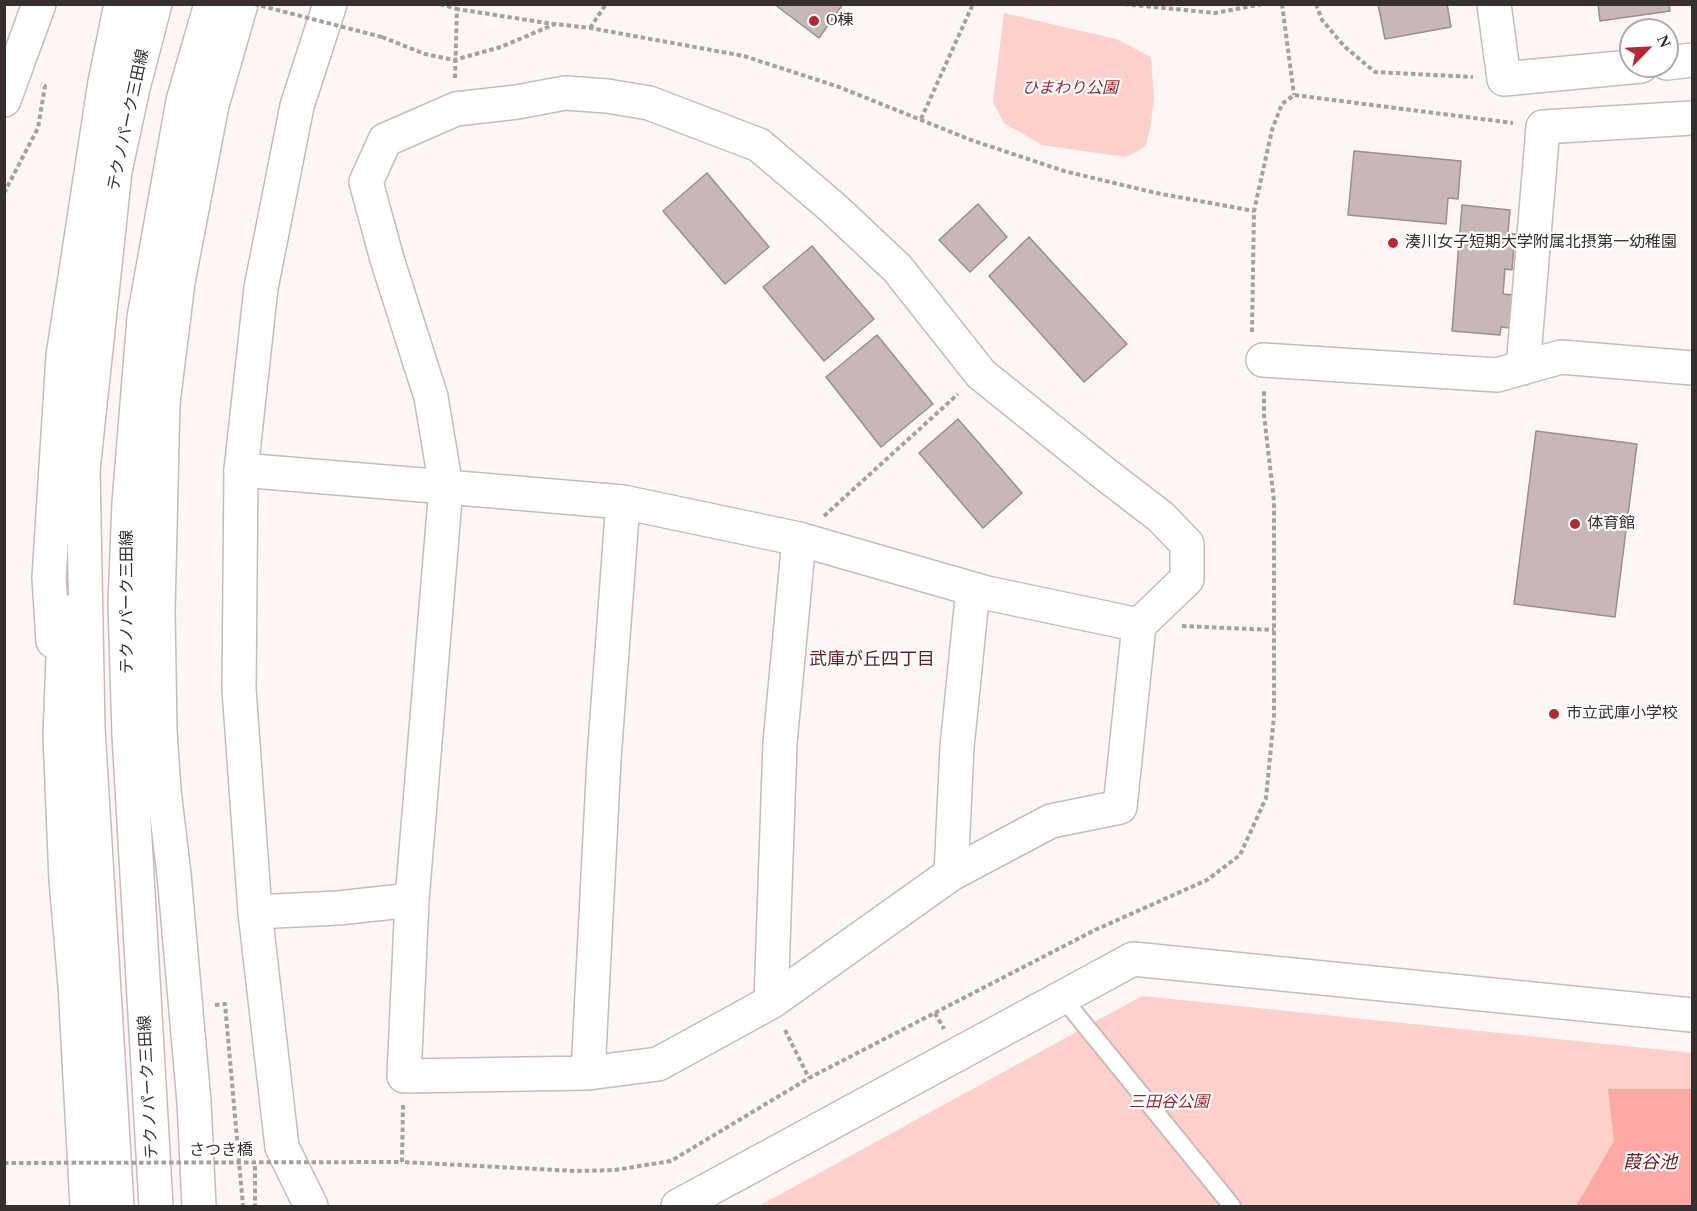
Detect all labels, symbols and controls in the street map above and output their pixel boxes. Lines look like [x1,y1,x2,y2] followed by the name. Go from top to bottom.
[826,11,854,31] place label: O棟
[807,14,821,28] marker: O棟
[1619,18,1679,78] north arrow
[1654,33,1674,50] text: N
[105,48,153,192] street label: テクノパーク三田線
[1022,79,1118,99] park label: ひまわり公園
[1405,233,1677,253] place label: 湊川女子短期大学附属北摂第一幼稚園
[1386,236,1400,250] marker: 湊川女子短期大学附属北摂第一幼稚園
[1587,514,1635,534] place label: 体育館
[1568,517,1582,531] marker: 体育館
[118,530,138,674] street label: テクノパーク三田線
[809,649,935,671] district label: 武庫が丘四丁目
[1566,704,1678,724] place label: 市立武庫小学校
[1547,707,1561,721] marker: 市立武庫小学校
[136,1015,162,1159] street label: テクノパーク三田線
[1129,1093,1209,1113] park label: 三田谷公園
[189,1141,253,1161] street label: さつき橋
[1623,1152,1677,1174] water label: 葭谷池

